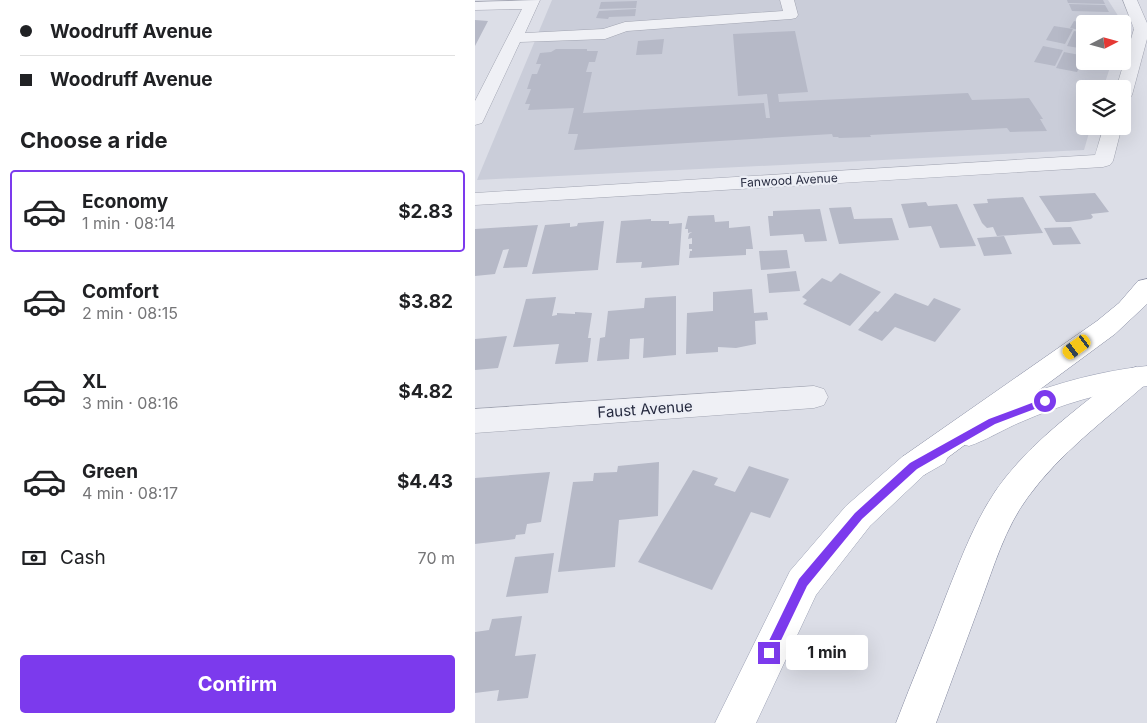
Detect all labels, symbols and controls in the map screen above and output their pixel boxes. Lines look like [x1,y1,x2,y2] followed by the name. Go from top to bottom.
[1076,15,1131,70] north arrow
[1076,15,1131,135] map controls
[50,20,213,43] text: Woodruff Avenue
[50,68,213,91] text: Woodruff Avenue
[1076,80,1131,135] button: layers
[20,127,168,153] text: Choose a ride
[740,170,838,190] street label: Fanwood Avenue
[22,189,67,234] icon: car
[82,190,168,213] text: Economy
[398,200,453,223] text: $2.83
[82,213,175,233] text: 1 min · 08:14
[22,279,67,324] icon: car
[82,280,159,303] text: Comfort
[399,290,453,313] text: $3.82
[82,303,178,323] text: 2 min · 08:15
[1060,332,1093,362] car
[22,369,67,414] icon: car
[82,370,107,393] text: XL
[398,380,453,403] text: $4.82
[1034,390,1056,412] route start
[82,393,178,413] text: 3 min · 08:16
[597,396,693,422] street label: Faust Avenue
[22,459,67,504] icon: car
[82,460,138,483] text: Green
[397,470,453,493] text: $4.43
[82,483,178,503] text: 4 min · 08:17
[20,544,48,572] icon: cash
[60,546,106,569] text: Cash
[418,548,455,568] text: 70 m
[787,636,869,670] callout: 1 min
[758,642,780,664] route end
[807,642,847,662] text: 1 min
[20,655,455,713] button: Confirm

